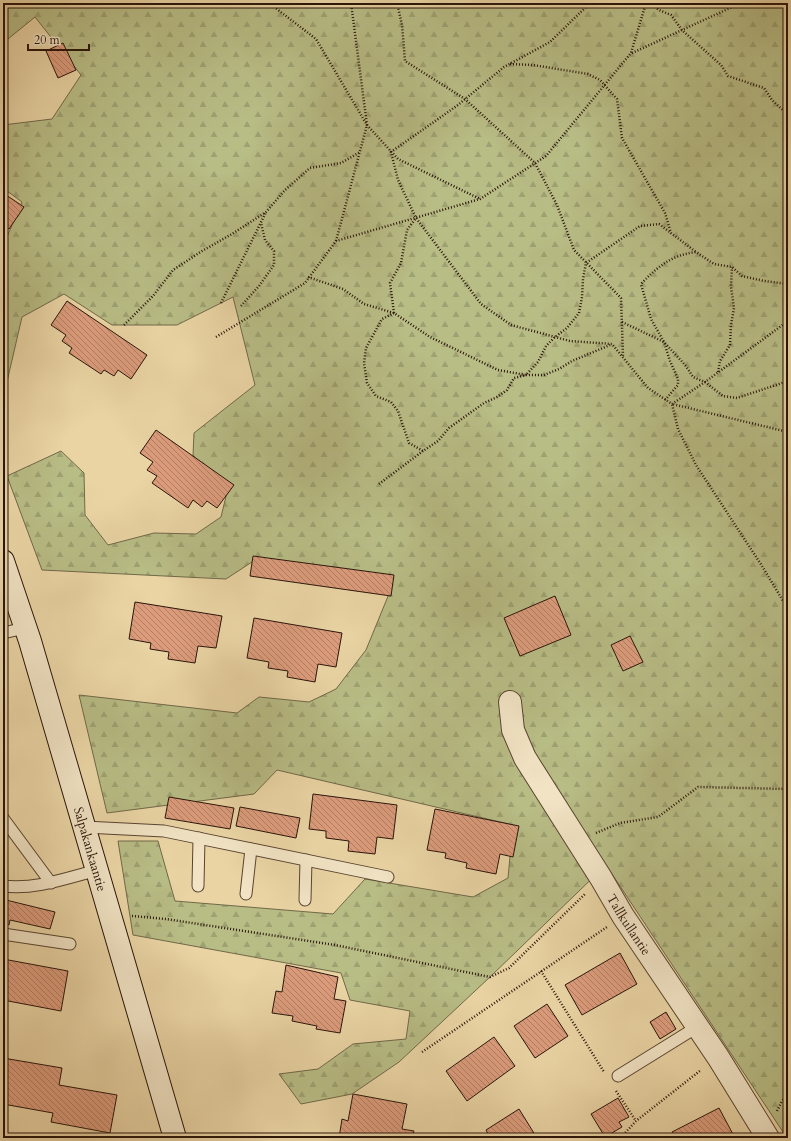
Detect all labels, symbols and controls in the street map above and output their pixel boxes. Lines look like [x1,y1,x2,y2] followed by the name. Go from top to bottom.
[28,26,89,52] scale bar
[34,32,61,48] text: 20 m
[69,805,111,894] street label: Salpakankaantie
[602,891,655,959] street label: Tallkullantie

